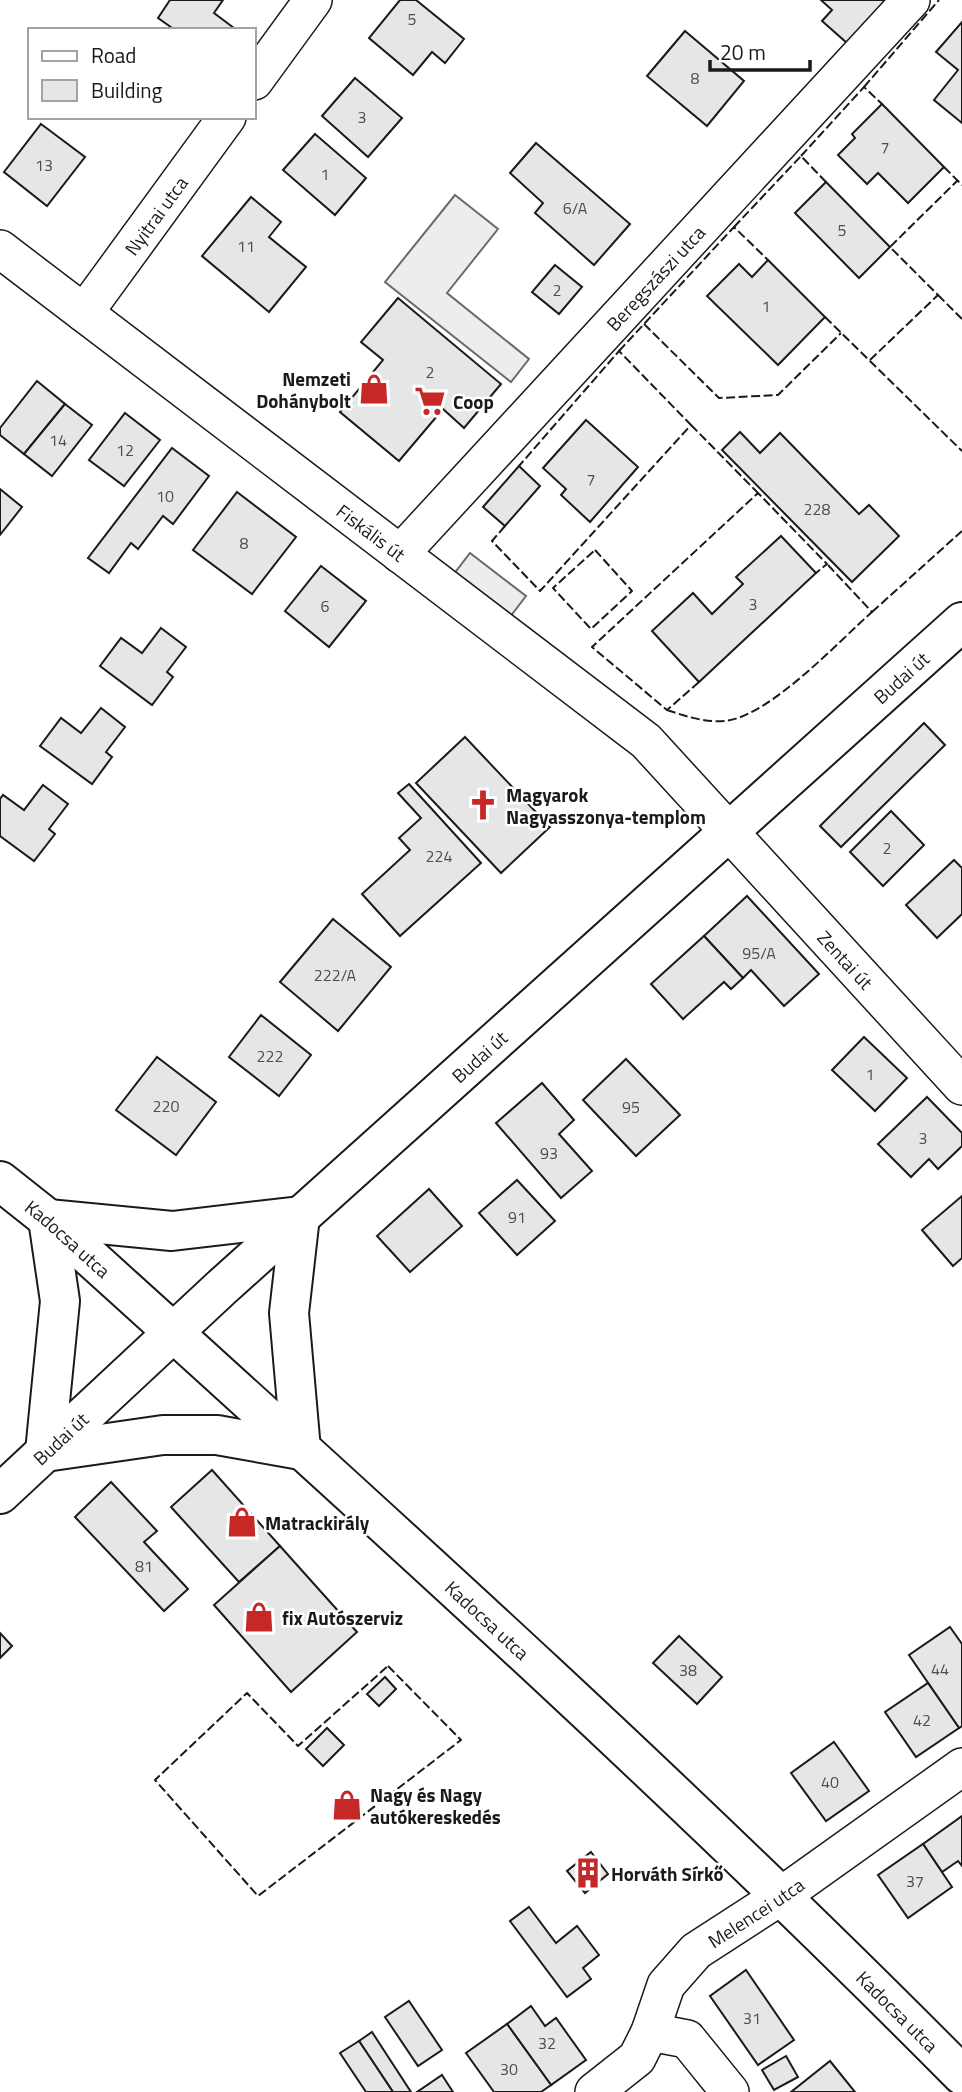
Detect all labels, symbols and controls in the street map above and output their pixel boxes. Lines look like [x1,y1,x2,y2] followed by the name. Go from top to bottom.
[408,7,417,31] house number: 5
[28,28,256,119] legend
[710,28,810,72] scale bar
[720,36,766,68] text: 20 m
[91,39,136,71] text: Road
[691,66,700,90] house number: 8
[91,74,163,106] text: Building
[358,105,366,129] house number: 3
[881,135,889,159] house number: 7
[35,153,53,177] house number: 13
[321,162,329,186] house number: 1
[117,169,194,261] street label: Nyitrai utca
[563,196,588,220] house number: 6/A
[599,218,712,337] street label: Beregszászi utca
[838,218,847,242] house number: 5
[237,234,255,258] house number: 11
[553,278,561,302] house number: 2
[762,294,770,318] house number: 1
[426,360,434,384] house number: 2
[256,364,351,415] place label: Nemzeti Dohánybolt
[357,372,391,406] shop icon: Nemzeti Dohánybolt
[413,384,447,418] supermarket icon: Coop
[453,387,494,416] place label: Coop
[49,428,67,452] house number: 14
[116,438,134,462] house number: 12
[587,467,595,491] house number: 7
[156,484,174,508] house number: 10
[331,496,412,568] street label: Fiskális út
[804,497,830,521] house number: 228
[240,531,249,555] house number: 8
[749,592,757,616] house number: 3
[321,594,330,618] house number: 6
[866,644,935,710] street label: Budai út
[506,780,706,831] place label: Magyarok Nagyasszonya-templom
[466,788,500,822] church icon: Magyarok Nagyasszonya-templom
[883,836,891,860] house number: 2
[426,844,452,868] house number: 224
[811,923,881,996] street label: Zentai út
[742,941,776,965] house number: 95/A
[314,963,357,987] house number: 222/A
[445,1023,514,1089] street label: Budai út
[257,1044,283,1068] house number: 222
[866,1062,874,1086] house number: 1
[153,1094,179,1118] house number: 220
[622,1095,640,1119] house number: 95
[919,1126,927,1150] house number: 3
[540,1141,558,1165] house number: 93
[19,1192,118,1284] street label: Kadocsa utca
[508,1205,526,1229] house number: 91
[26,1405,94,1471] street label: Budai út
[225,1505,259,1539] shop icon: Matrackirály
[265,1508,370,1537] place label: Matrackirály
[135,1554,153,1578] house number: 81
[439,1573,537,1666] street label: Kadocsa utca
[242,1600,276,1634] shop icon: fix Autószerviz
[282,1603,403,1632] place label: fix Autószerviz
[931,1657,949,1681] house number: 44
[679,1658,697,1682] house number: 38
[913,1708,931,1732] house number: 42
[821,1770,839,1794] house number: 40
[370,1780,501,1831] place label: Nagy és Nagy autókereskedés
[330,1788,364,1822] shop icon: Nagy és Nagy autókereskedés
[571,1856,605,1890] building icon: Horváth Sírkő
[611,1859,724,1888] place label: Horváth Sírkő
[701,1869,810,1955] street label: Melencei utca
[906,1869,924,1893] house number: 37
[850,1963,946,2059] street label: Kadocsa utca
[743,2006,761,2030] house number: 31
[538,2031,556,2055] house number: 32
[500,2057,518,2081] house number: 30

